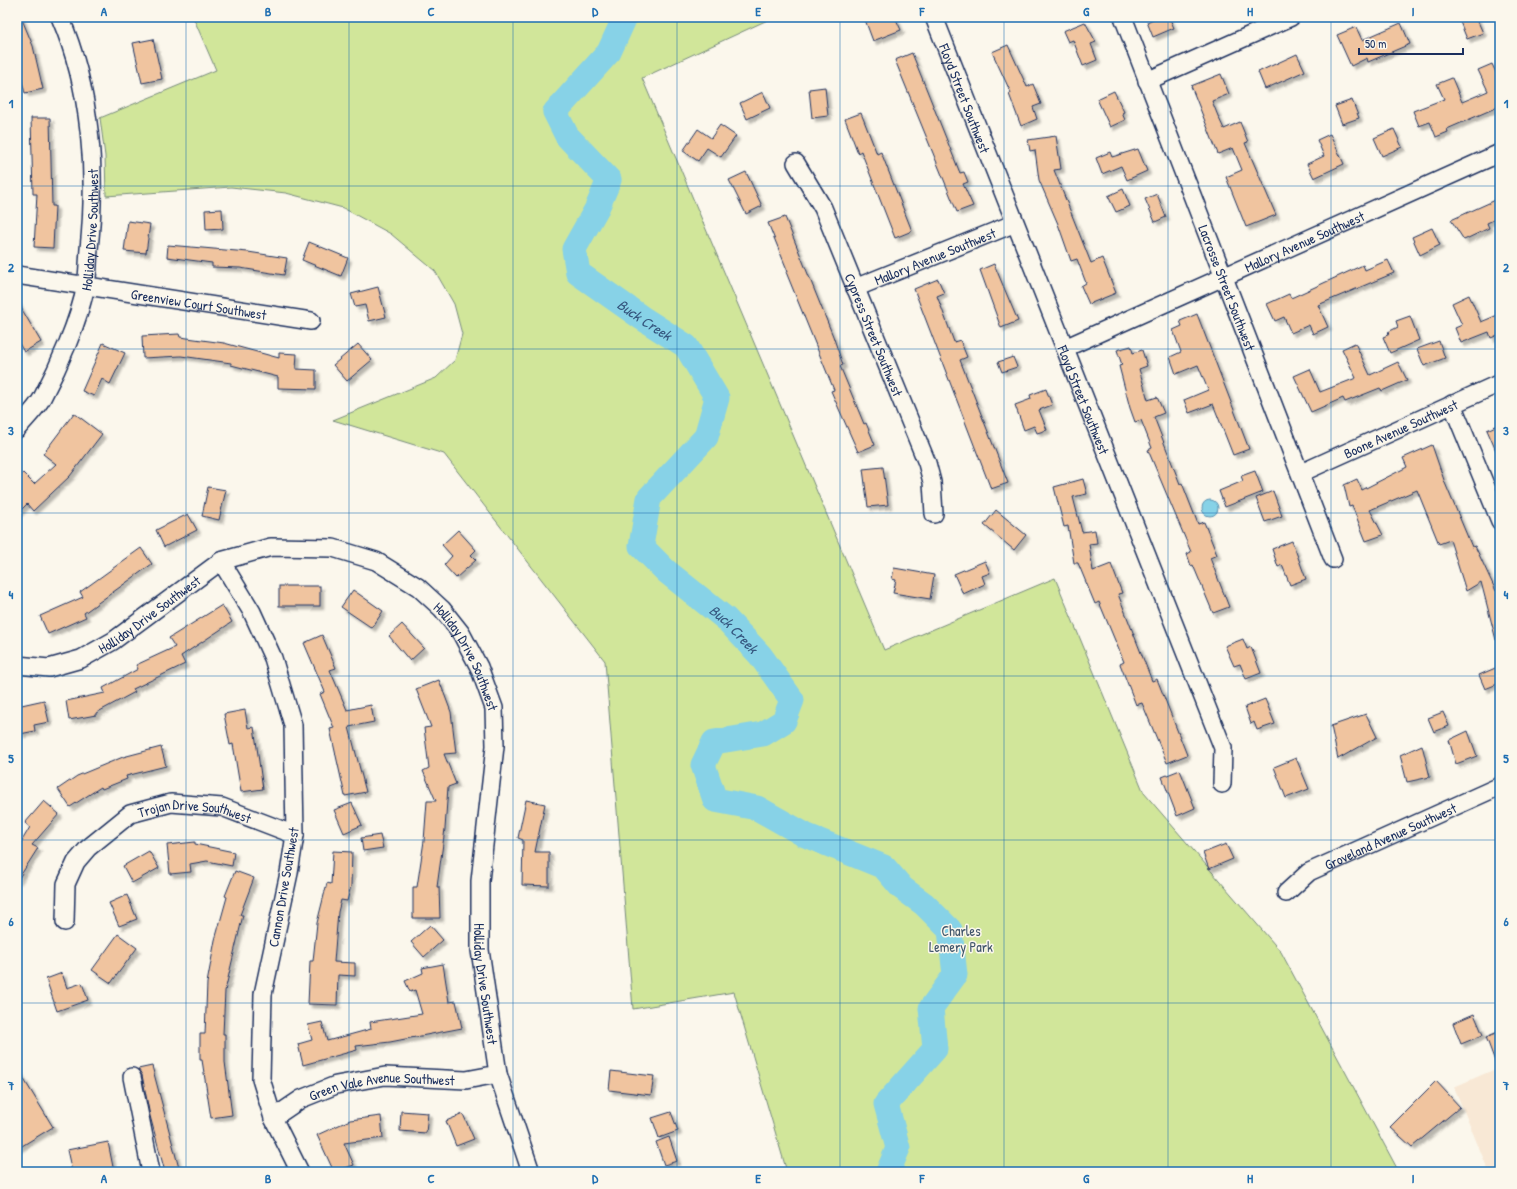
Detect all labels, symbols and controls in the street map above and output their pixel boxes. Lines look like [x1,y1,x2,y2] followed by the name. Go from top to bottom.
[101,2,108,20] text: A
[265,2,272,20] text: B
[427,2,435,20] text: C
[592,2,599,20] text: D
[755,2,761,20] text: E
[919,2,926,20] text: F
[1083,2,1090,20] text: G
[1247,2,1253,20] text: H
[1411,2,1415,20] text: I
[1359,30,1463,56] scale bar
[1365,35,1386,52] text: 50 m
[935,40,995,156] street label: Floyd Street Southwest
[9,94,14,112] text: 1
[1504,94,1509,112] text: 1
[76,168,102,292] street label: Holliday Drive Southwest
[1241,206,1367,276] street label: Mallory Avenue Southwest
[1195,222,1261,353] street label: Lacrosse Street Southwest
[871,223,998,289] street label: Mallory Avenue Southwest
[8,258,15,276] text: 2
[1503,258,1510,276] text: 2
[841,270,908,399] street label: Cypress Street Southwest
[130,283,268,323] street label: Greenview Court Southwest
[613,294,678,346] water label: Buck Creek
[1054,341,1114,457] street label: Floyd Street Southwest
[1340,394,1460,462] street label: Boone Avenue Southwest
[8,421,14,439] text: 3
[1503,421,1509,439] text: 3
[94,570,204,657] street label: Holliday Drive Southwest
[9,585,14,603] text: 4
[1504,585,1509,603] text: 4
[430,597,504,713] street label: Holliday Drive Southwest
[705,599,765,659] water label: Buck Creek
[8,749,14,767] text: 5
[1503,749,1509,767] text: 5
[135,793,254,827] street label: Trojan Drive Southwest
[1321,797,1459,873] street label: Groveland Avenue Southwest
[263,825,303,948] street label: Cannon Drive Southwest
[8,912,14,930] text: 6
[1503,912,1509,930] text: 6
[929,921,993,957] park label: Charles Lemery Park
[470,923,503,1046] street label: Holliday Drive Southwest
[306,1066,455,1104] street label: Green Vale Avenue Southwest
[7,1076,15,1094] text: 7
[1502,1076,1510,1094] text: 7
[101,1169,108,1187] text: A
[265,1169,272,1187] text: B
[427,1169,435,1187] text: C
[592,1169,599,1187] text: D
[755,1169,761,1187] text: E
[919,1169,926,1187] text: F
[1083,1169,1090,1187] text: G
[1247,1169,1253,1187] text: H
[1411,1169,1415,1187] text: I

